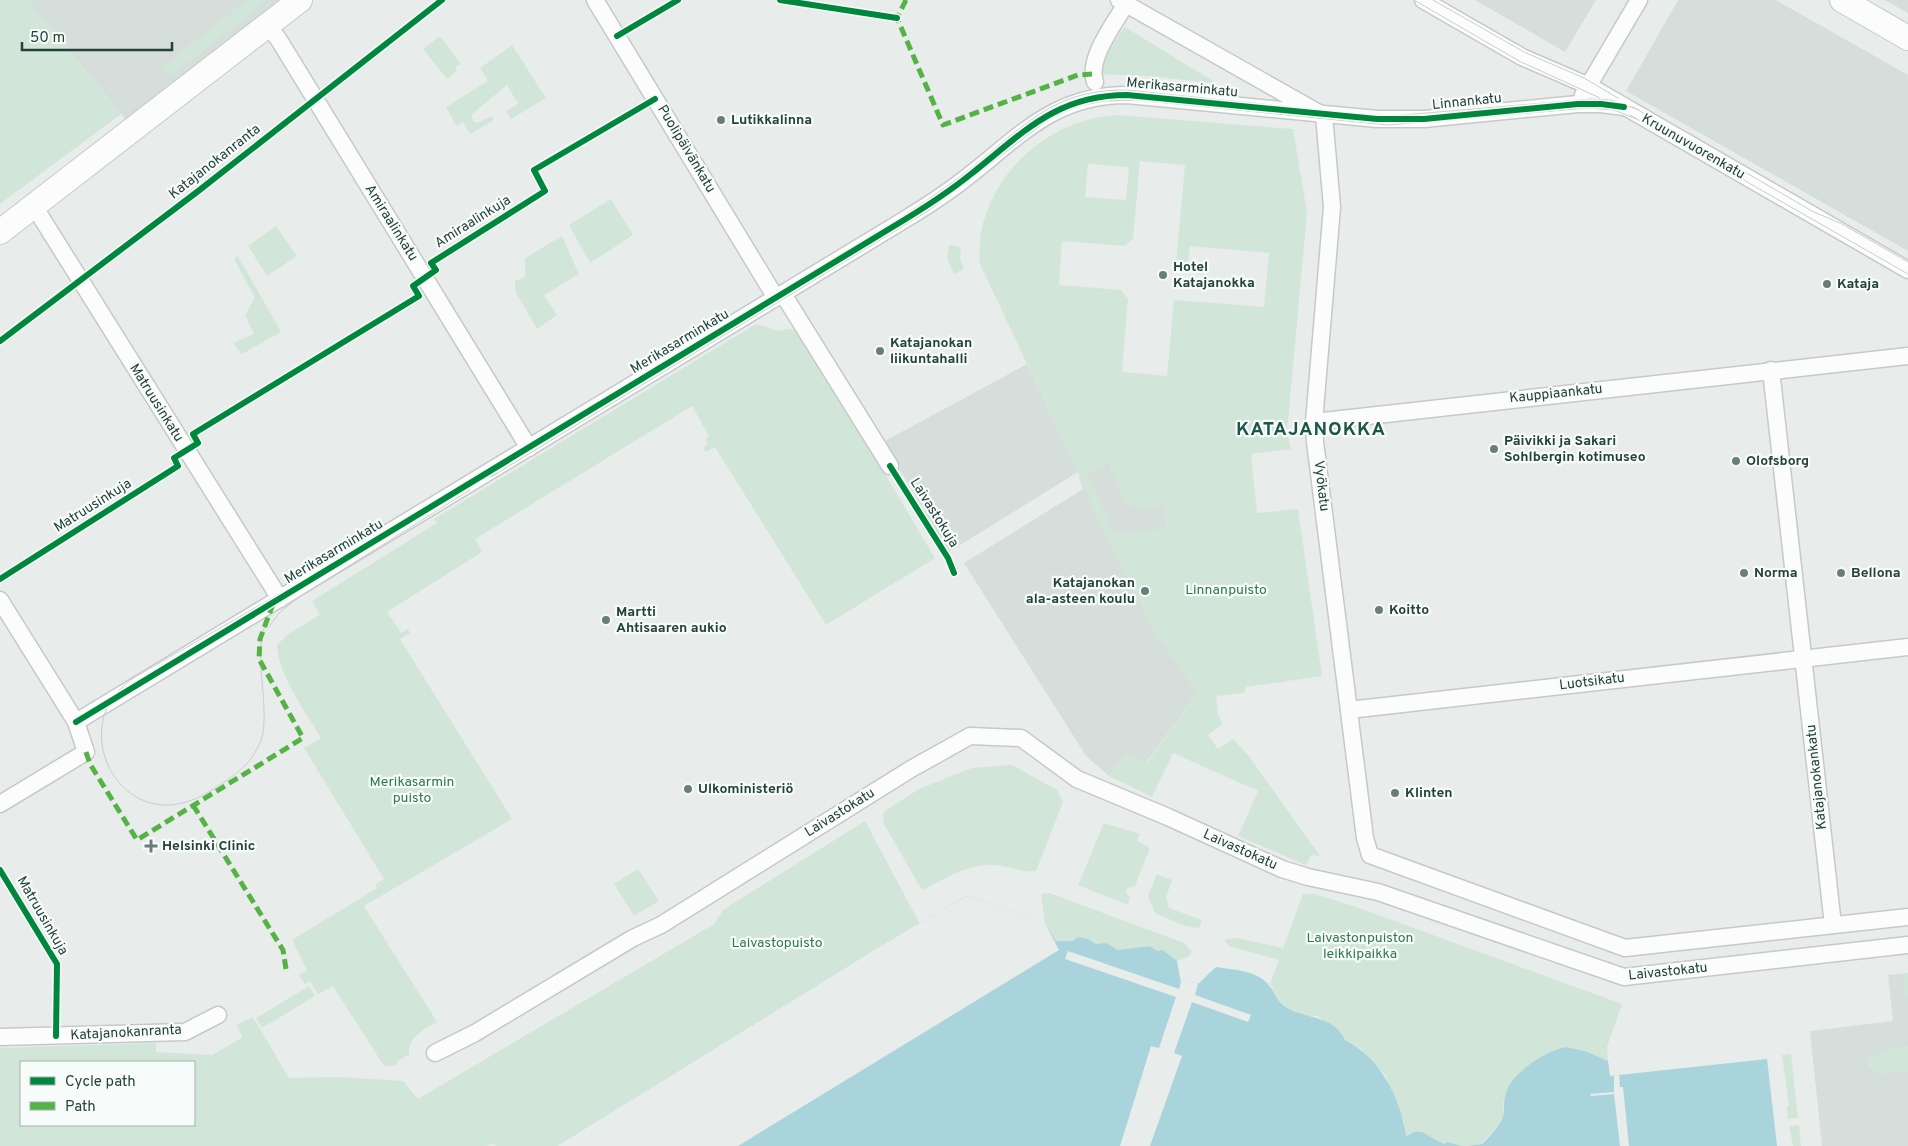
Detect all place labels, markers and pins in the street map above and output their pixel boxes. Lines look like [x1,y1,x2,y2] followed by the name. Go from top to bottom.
[731,112,812,129] place label: Lutikkalinna
[715,114,727,126] marker: Lutikkalinna
[1173,259,1255,292] place label: Hotel Katajanokka
[1157,269,1169,281] marker: Hotel Katajanokka
[1837,276,1879,293] place label: Kataja
[1821,278,1833,290] marker: Kataja
[890,335,972,368] place label: Katajanokan liikuntahalli
[874,345,886,357] marker: Katajanokan liikuntahalli
[1504,433,1646,466] place label: Päivikki ja Sakari Sohlbergin kotimuseo
[1488,443,1500,455] marker: Päivikki ja Sakari Sohlbergin kotimuseo
[1746,453,1809,470] place label: Olofsborg
[1730,455,1742,467] marker: Olofsborg
[1754,565,1798,582] place label: Norma
[1851,565,1901,582] place label: Bellona
[1738,567,1750,579] marker: Norma
[1835,567,1847,579] marker: Bellona
[1026,575,1135,608] place label: Katajanokan ala-asteen koulu
[1139,585,1151,597] marker: Katajanokan ala-asteen koulu
[1389,602,1429,619] place label: Koitto
[616,604,727,637] place label: Martti Ahtisaaren aukio
[1373,604,1385,616] marker: Koitto
[600,614,612,626] marker: Martti Ahtisaaren aukio
[698,781,793,798] place label: Ulkoministeriö
[682,783,694,795] marker: Ulkoministeriö
[1405,785,1453,802] place label: Klinten
[1389,787,1401,799] marker: Klinten
[162,838,255,855] place label: Helsinki Clinic
[144,839,158,853] marker: Helsinki Clinic

